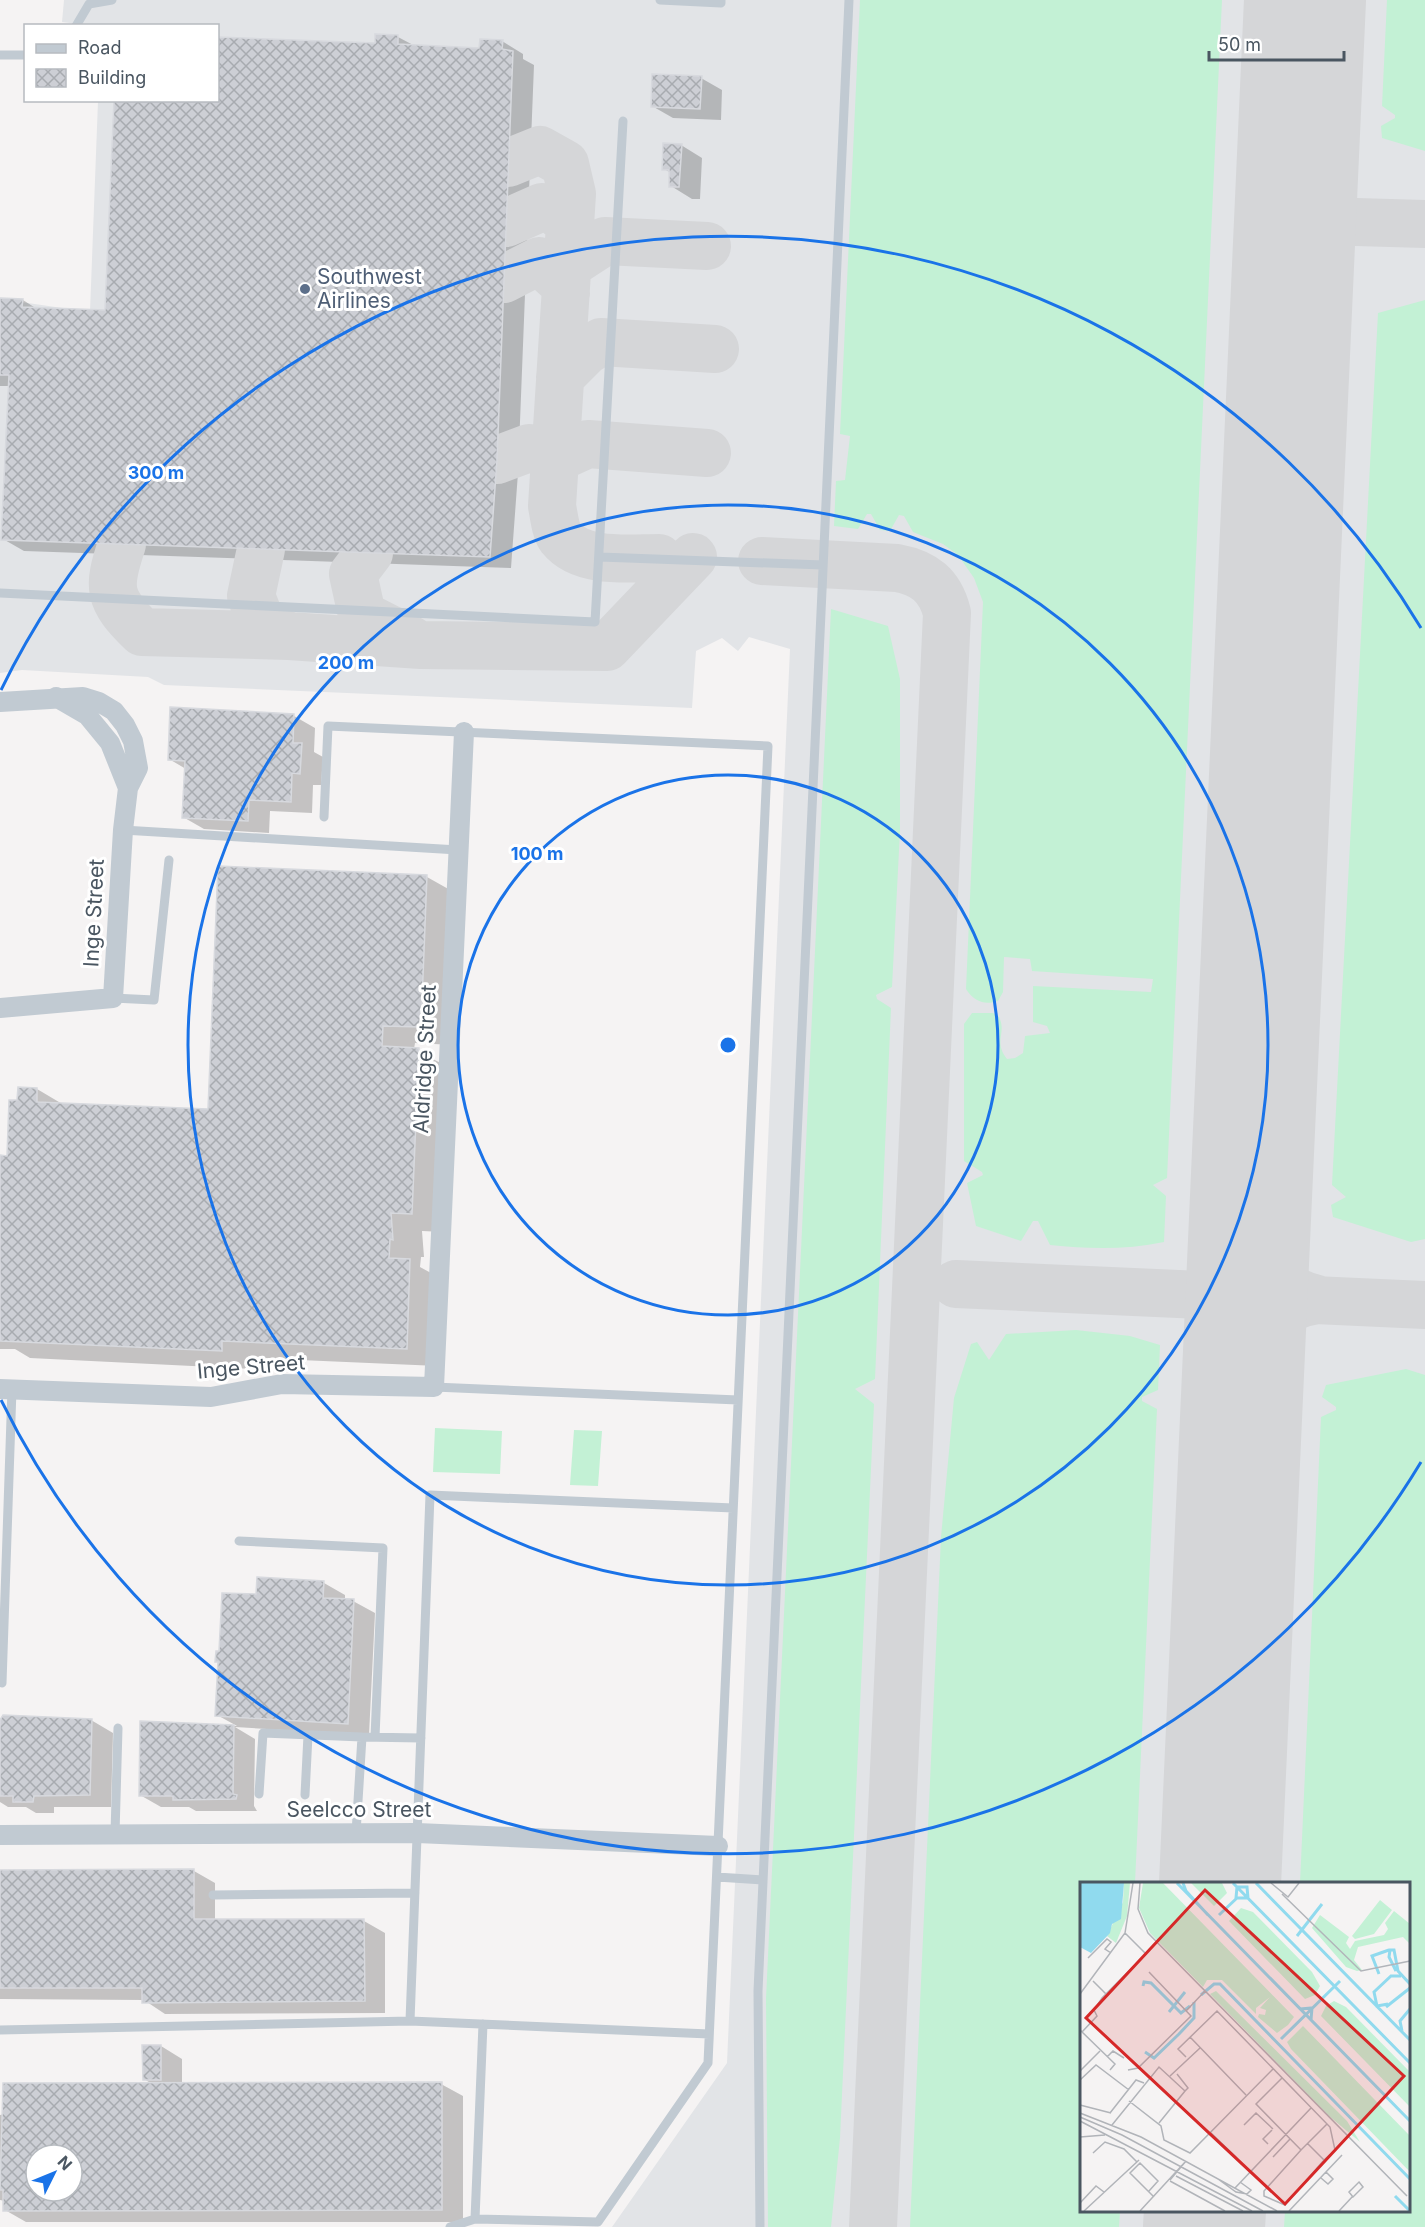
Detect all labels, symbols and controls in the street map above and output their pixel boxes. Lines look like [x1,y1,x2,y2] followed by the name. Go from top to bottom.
[24,24,219,102] legend
[1209,24,1344,62] scale bar
[1218,34,1261,55] text: 50 m
[78,37,121,58] text: Road
[78,67,146,88] text: Building
[317,264,422,313] place label: Southwest Airlines
[298,282,312,296] marker: Southwest Airlines
[128,462,184,483] text: 300 m
[318,652,374,673] text: 200 m
[511,843,563,864] text: 100 m
[78,858,109,968] street label: Inge Street
[408,984,441,1134] street label: Aldridge Street
[718,1035,738,1055] centre of rings
[196,1349,306,1384] street label: Inge Street
[287,1797,432,1822] street label: Seelcco Street
[1080,1882,1410,2212] inset map
[24,2143,84,2203] north arrow
[53,2151,76,2174] text: N

